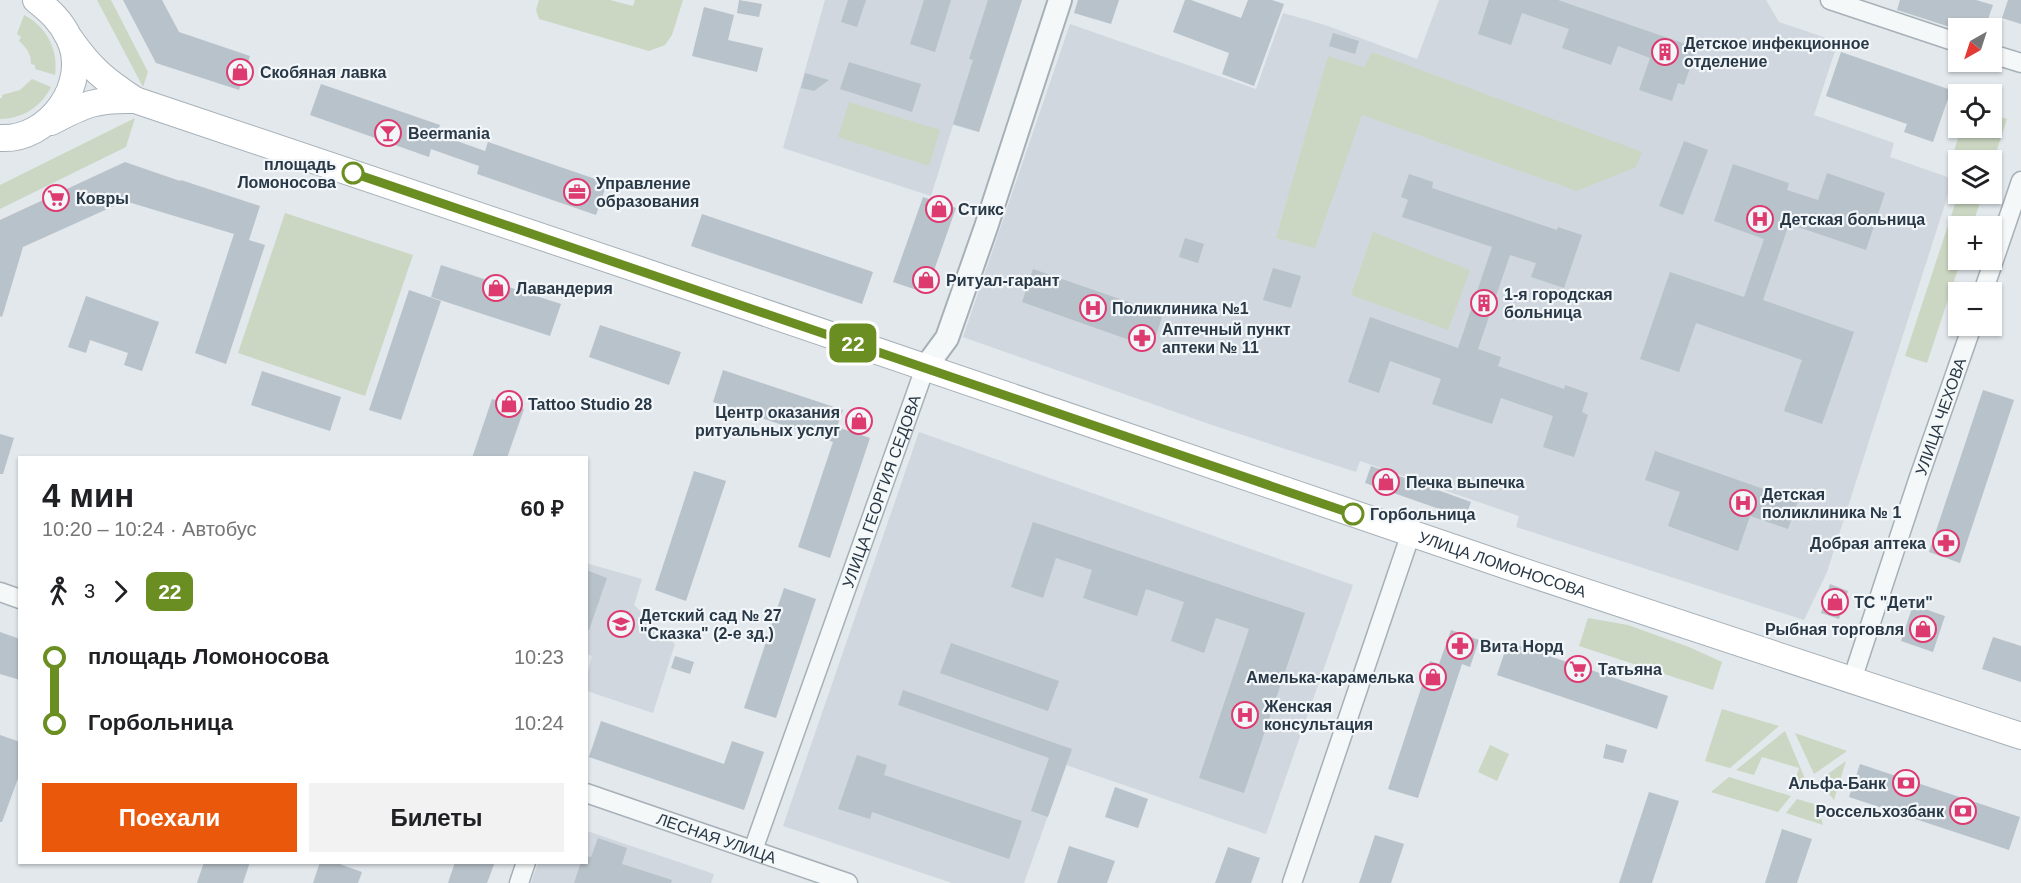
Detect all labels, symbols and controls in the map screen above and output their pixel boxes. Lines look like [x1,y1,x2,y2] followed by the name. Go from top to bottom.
[1948,18,2002,72] north arrow
[1948,18,2002,336] map controls
[1684,35,1869,70] place label: Детское инфекционное отделение
[1650,37,1680,67] building icon: Детское инфекционное отделение
[225,57,255,87] shop icon: Скобяная лавка
[260,64,386,81] place label: Скобяная лавка
[1948,84,2002,138] button: locate
[373,118,403,148] bar icon: Beermania
[408,125,490,142] place label: Beermania
[1948,150,2002,204] button: layers
[237,156,336,191] place label: площадь Ломоносова
[342,162,364,184] marker: площадь Ломоносова
[596,175,699,210] place label: Управление образования
[562,177,592,207] office icon: Управление образования
[41,183,71,213] supermarket icon: Ковры
[76,190,129,207] place label: Ковры
[924,194,954,224] shop icon: Стикс
[958,201,1004,218] place label: Стикс
[1745,204,1775,234] hospital icon: Детская больница
[1780,211,1925,228] place label: Детская больница
[1948,216,2002,270] button: +
[911,265,941,295] shop icon: Ритуал-гарант
[946,272,1060,289] place label: Ритуал-гарант
[481,273,511,303] shop icon: Лавандерия
[516,280,613,297] place label: Лавандерия
[1948,282,2002,336] button: −
[1504,286,1613,321] place label: 1-я городская больница
[1469,288,1499,318] building icon: 1-я городская больница
[1078,293,1108,323] hospital icon: Поликлиника №1
[1112,300,1249,317] place label: Поликлиника №1
[1162,321,1291,356] place label: Аптечный пункт аптеки № 11
[1127,323,1157,353] pharmacy icon: Аптечный пункт аптеки № 11
[826,324,880,362] line badge: 22
[841,332,865,355] text: 22
[1912,355,1969,477] street label: УЛИЦА ЧЕХОВА
[494,389,524,419] shop icon: Tattoo Studio 28
[839,392,923,590] street label: УЛИЦА ГЕОРГИЯ СЕДОВА
[528,396,652,413] place label: Tattoo Studio 28
[695,404,840,439] place label: Центр оказания ритуальных услуг
[844,406,874,436] shop icon: Центр оказания ритуальных услуг
[1371,467,1401,497] shop icon: Печка выпечка
[1406,474,1525,491] place label: Печка выпечка
[42,477,134,514] text: 4 мин
[1762,486,1901,521] place label: Детская поликлиника № 1
[1728,488,1758,518] hospital icon: Детская поликлиника № 1
[521,496,564,521] text: 60 ₽
[1342,503,1364,525] marker: Горбольница
[1370,506,1476,523] place label: Горбольница
[42,518,256,540] text: 10:20 – 10:24 · Автобус
[1417,528,1589,600] street label: УЛИЦА ЛОМОНОСОВА
[1931,528,1961,558] pharmacy icon: Добрая аптека
[1810,535,1926,552] place label: Добрая аптека
[42,575,75,608] icon: walk
[104,575,137,608] icon: forward
[84,580,95,602] text: 3
[158,580,181,603] text: 22
[1820,587,1850,617] shop icon: ТС "Дети"
[1854,594,1933,611] place label: ТС "Дети"
[640,607,782,642] place label: Детский сад № 27 "Сказка" (2-е зд.)
[606,609,636,639] school or university icon: Детский сад № 27 "Сказка" (2-е зд.)
[1908,614,1938,644] shop icon: Рыбная торговля
[1765,621,1904,638] place label: Рыбная торговля
[1445,631,1475,661] pharmacy icon: Вита Норд
[1480,638,1563,655] place label: Вита Норд
[88,644,329,669] text: площадь Ломоносова
[514,646,564,668] text: 10:23
[1563,654,1593,684] supermarket icon: Татьяна
[1598,661,1662,678] place label: Татьяна
[1418,662,1448,692] shop icon: Амелька-карамелька
[1246,669,1414,686] place label: Амелька-карамелька
[1263,698,1373,733] place label: Женская консультация
[1230,700,1260,730] hospital icon: Женская консультация
[88,710,233,735] text: Горбольница
[514,712,564,734] text: 10:24
[1891,768,1921,798] bank icon: Альфа-Банк
[1788,775,1887,792] place label: Альфа-Банк
[42,783,297,852] button: Поехали
[309,783,564,852] button: Билеты
[1948,796,1978,826] bank icon: Россельхозбанк
[1815,803,1945,820] place label: Россельхозбанк
[655,809,779,866] street label: ЛЕСНАЯ УЛИЦА

